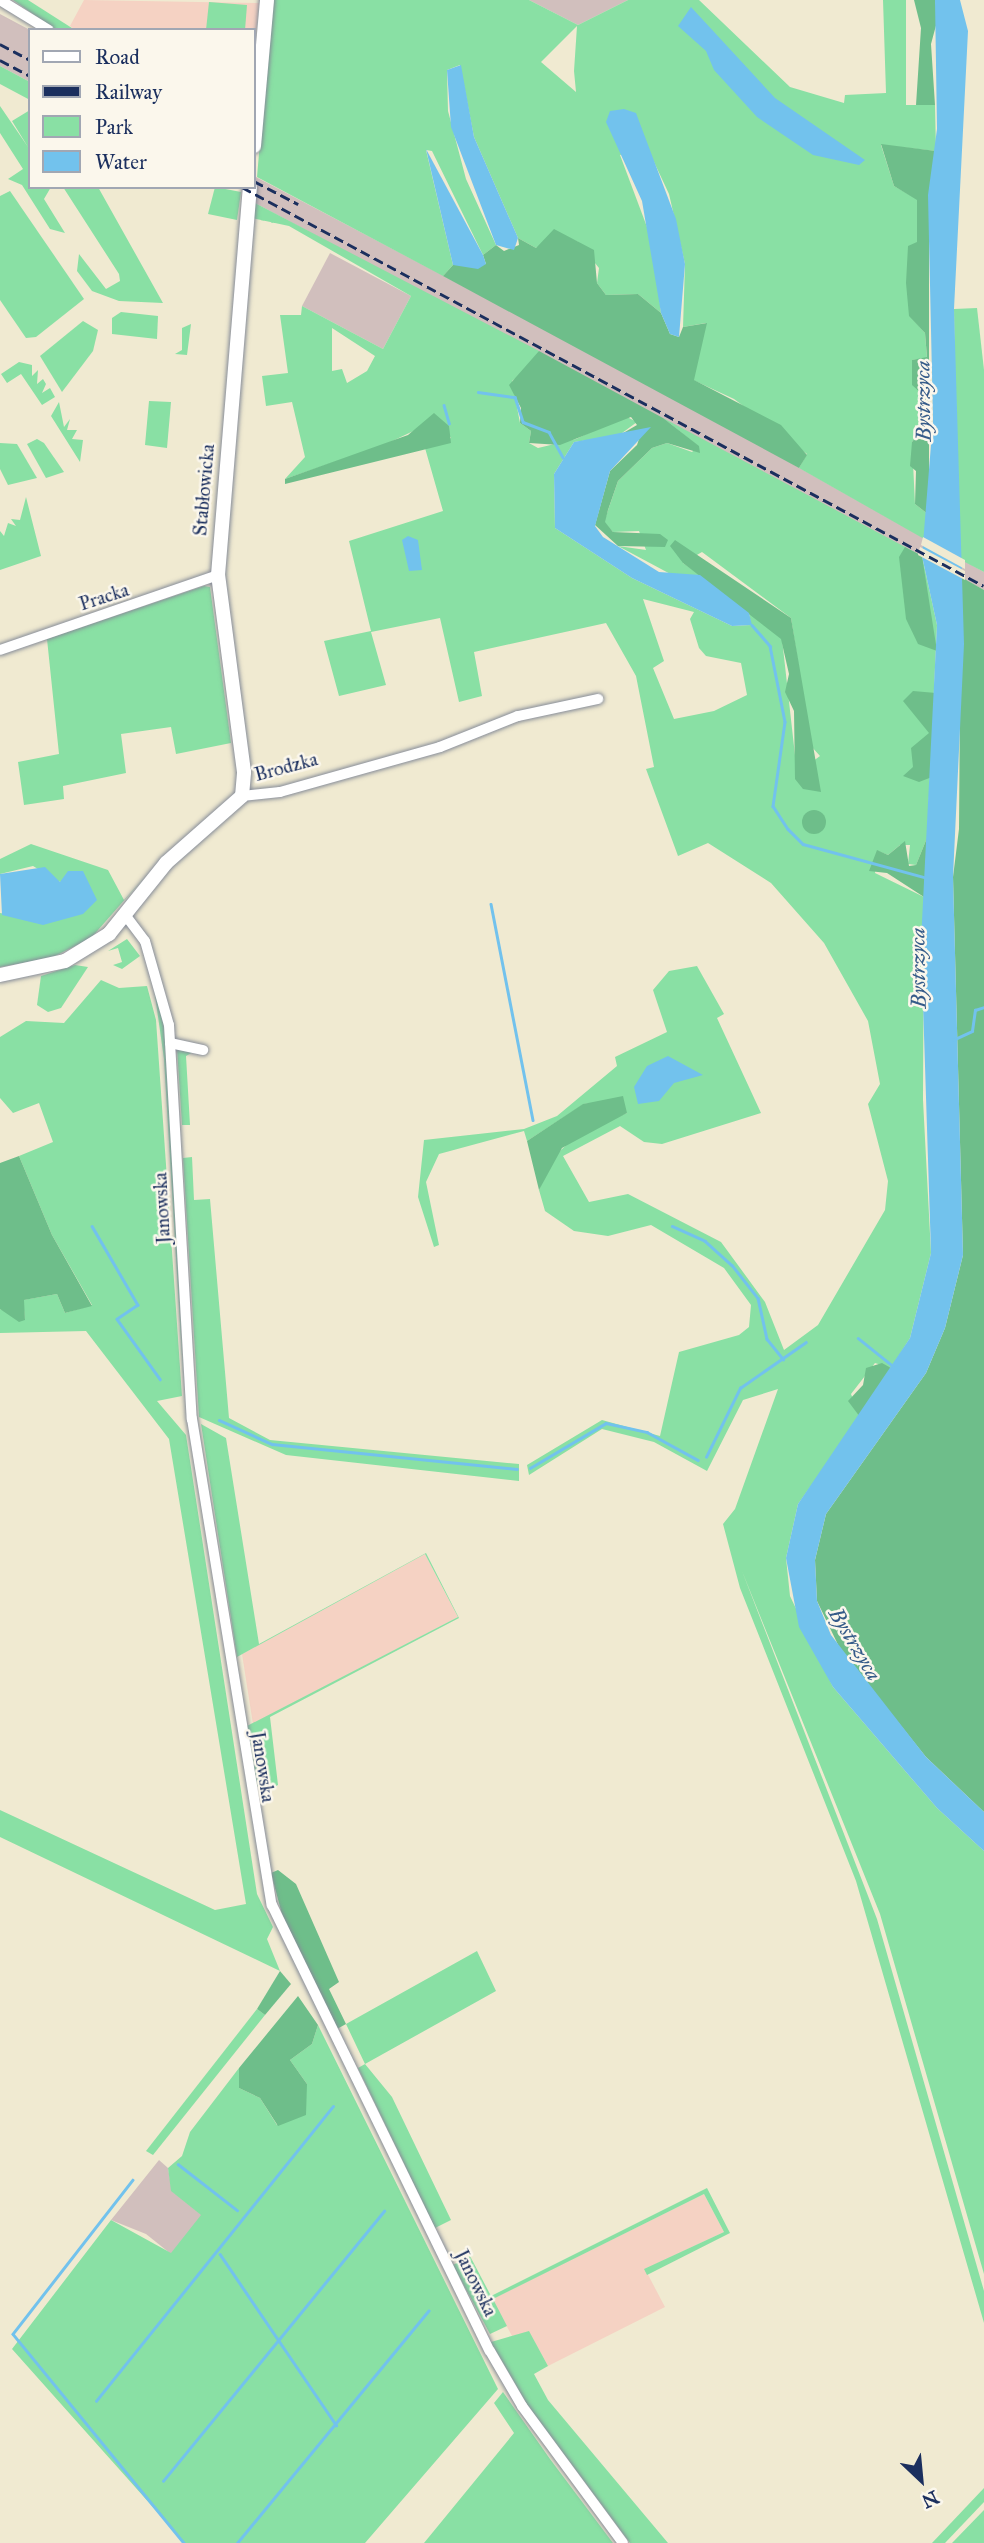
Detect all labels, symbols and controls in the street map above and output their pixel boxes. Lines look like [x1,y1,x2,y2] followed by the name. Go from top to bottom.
[28,28,256,189] legend
[95,44,140,70] text: Road
[95,79,162,105] text: Railway
[95,114,133,140] text: Park
[95,149,147,175] text: Water
[910,360,936,442] water label: Bystrzyca
[189,443,219,537] street label: Stabłowicka
[76,578,132,616] street label: Pracka
[252,748,320,786] street label: Brodzka
[905,927,931,1009] water label: Bystrzyca
[149,1172,175,1244] street label: Janowska
[823,1603,887,1685] water label: Bystrzyca
[246,1730,280,1804] street label: Janowska
[450,2246,502,2320] street label: Janowska
[886,2445,956,2515] north arrow
[918,2485,943,2513] text: N

